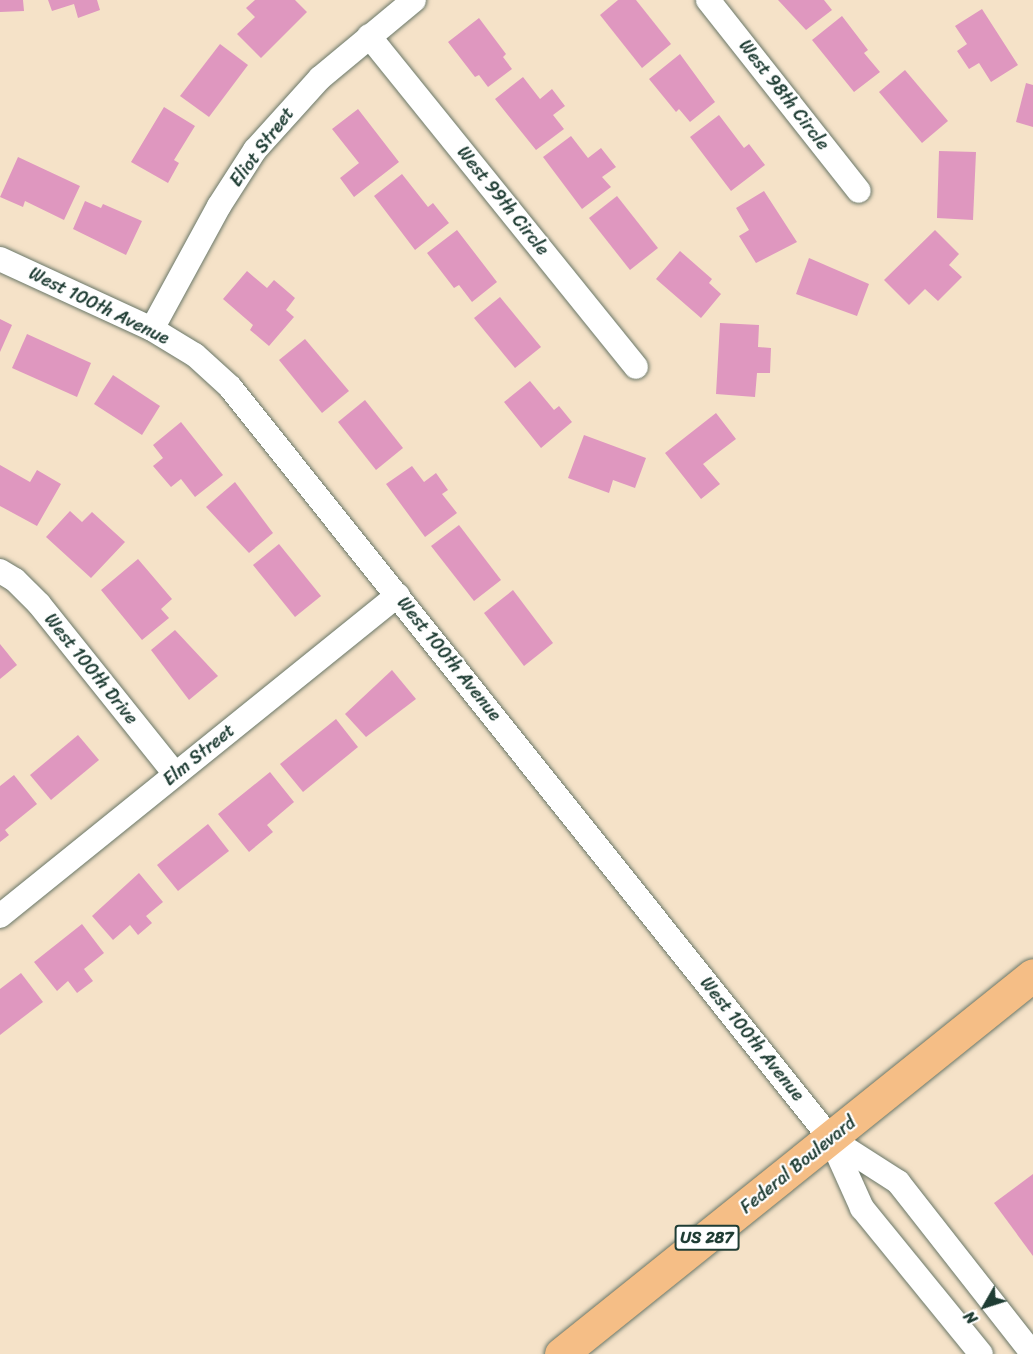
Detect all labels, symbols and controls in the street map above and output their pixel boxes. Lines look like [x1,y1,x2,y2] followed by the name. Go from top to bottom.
[734,35,834,155] street label: West 98th Circle
[225,103,299,191] street label: Eliot Street
[452,142,554,260] street label: West 99th Circle
[25,263,173,349] street label: West 100th Avenue
[392,592,506,726] street label: West 100th Avenue
[39,609,143,729] street label: West 100th Drive
[159,720,239,790] street label: Elm Street
[695,972,809,1106] street label: West 100th Avenue
[736,1112,860,1218] street label: Federal Boulevard
[674,1225,740,1251] road number: US 287
[955,1276,1015,1336] north arrow
[956,1304,985,1331] text: N

